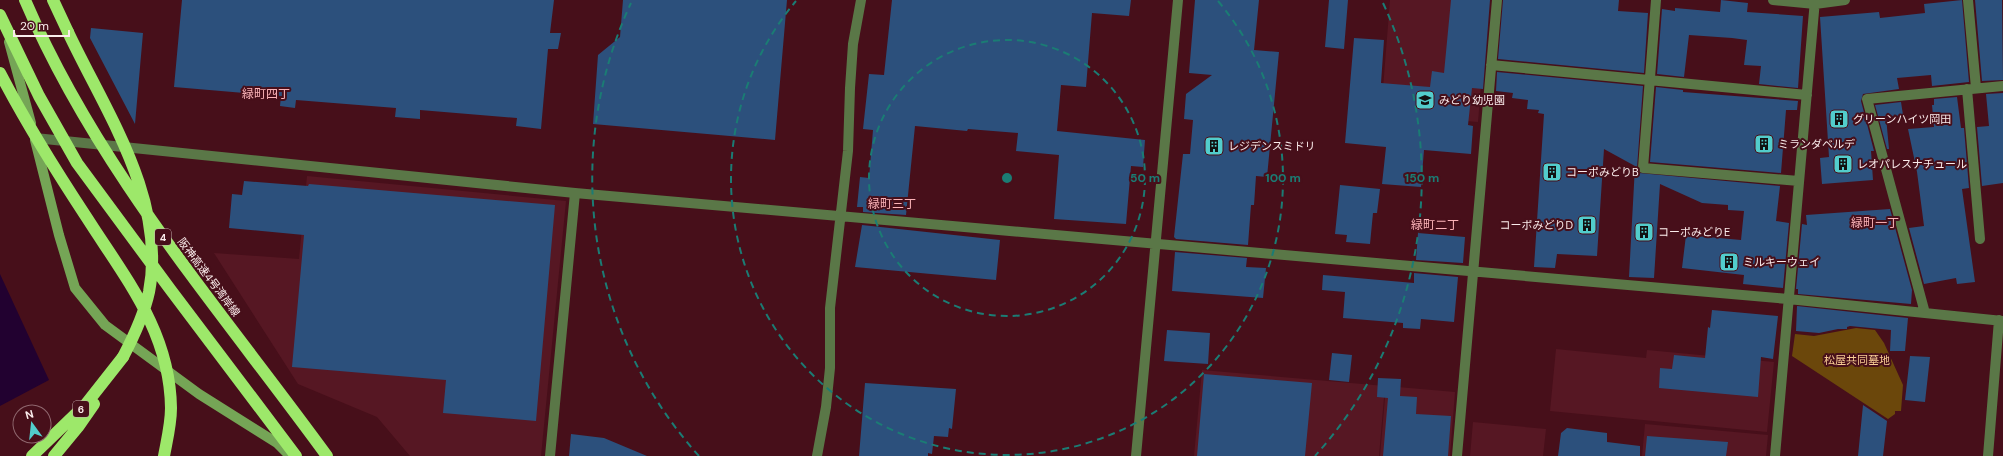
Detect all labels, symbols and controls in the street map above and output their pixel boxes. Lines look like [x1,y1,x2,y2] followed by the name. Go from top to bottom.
[14,12,69,38] scale bar
[20,18,49,34] text: 20 m
[242,86,290,102] district label: 緑町四丁
[1414,89,1436,111] school or university icon: みどり幼児園
[1439,93,1505,107] place label: みどり幼児園
[1828,108,1850,130] building icon: グリーンハイツ岡田
[1853,112,1951,126] place label: グリーンハイツ岡田
[1753,133,1775,155] building icon: ミランダベルデ
[1203,135,1225,157] building icon: レジデンスミドリ
[1778,137,1855,151] place label: ミランダベルデ
[1228,139,1316,153] place label: レジデンスミドリ
[1832,153,1854,175] building icon: レオパレスナチュール
[1857,157,1967,171] place label: レオパレスナチュール
[1541,161,1563,183] building icon: コーポみどりB
[1566,165,1639,179] place label: コーポみどりB
[1130,170,1160,186] text: 50 m
[1265,170,1301,186] text: 100 m
[1405,170,1439,186] text: 150 m
[1000,171,1014,185] centre of rings
[868,196,916,212] district label: 緑町三丁
[1576,214,1598,236] building icon: コーポみどりD
[1851,215,1899,231] district label: 緑町一丁
[1411,217,1459,233] district label: 緑町二丁
[1499,218,1573,232] place label: コーポみどりD
[1633,221,1655,243] building icon: コーポみどりE
[1658,225,1730,239] place label: コーポみどりE
[155,229,171,245] road number: 4
[175,235,243,319] street label: 阪神高速4号湾岸線
[1718,251,1740,273] building icon: ミルキーウェイ
[1743,255,1820,269] place label: ミルキーウェイ
[1824,353,1890,367] park label: 松屋共同墓地
[73,401,89,417] road number: 6
[12,404,52,444] north arrow
[24,407,35,422] text: N

